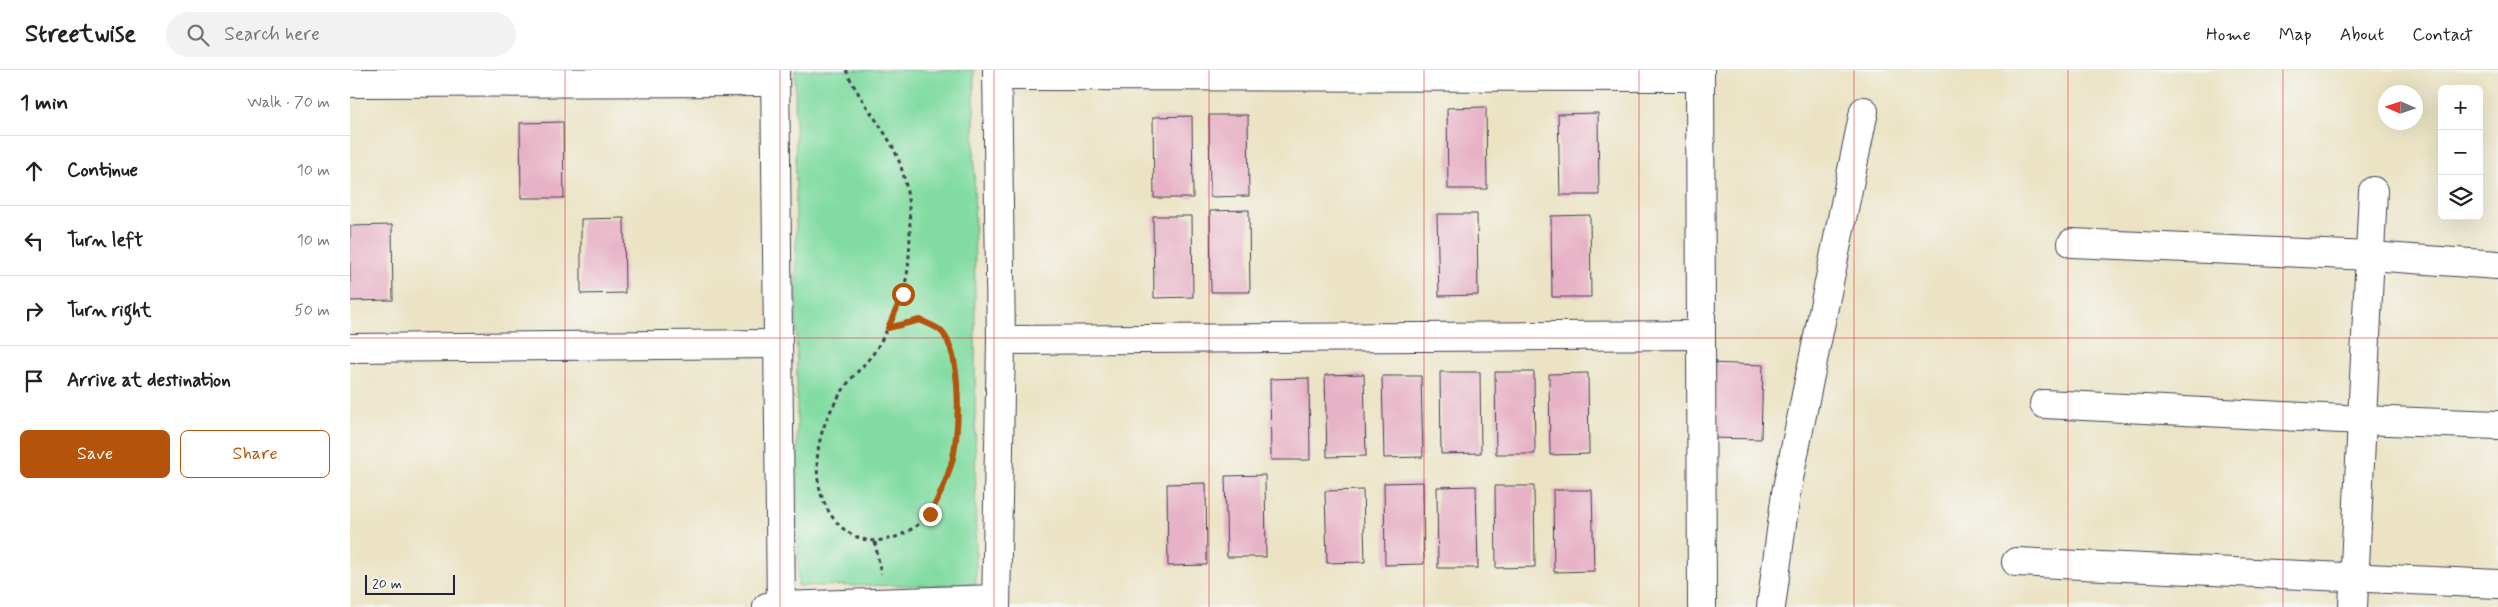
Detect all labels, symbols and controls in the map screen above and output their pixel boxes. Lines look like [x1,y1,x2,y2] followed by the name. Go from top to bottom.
[166,12,516,57] search box
[25,19,136,50] text: Streetwise
[184,21,212,49] icon: search
[224,22,320,47] text: Search here
[2206,23,2251,47] text: Home
[2279,23,2312,47] text: Map
[2340,23,2384,47] text: About
[2412,23,2473,47] text: Contact
[2378,85,2423,130] north arrow
[2438,85,2483,220] map controls
[2438,85,2483,130] button: +
[20,89,68,117] text: 1 min
[247,92,330,113] text: Walk · 70 m
[2438,130,2483,175] button: −
[20,157,48,185] icon: ahead
[67,158,138,183] text: Continue
[297,160,330,181] text: 10 m
[2438,175,2483,220] button: layers
[20,227,48,255] icon: left
[67,228,143,253] text: Turn left
[297,230,330,251] text: 10 m
[892,283,915,306] route start
[20,297,48,325] icon: right
[67,298,151,323] text: Turn right
[294,300,330,321] text: 50 m
[20,367,48,395] icon: arrive
[67,368,231,393] text: Arrive at destination
[20,430,170,478] button: Save
[180,430,330,478] button: Share
[919,503,942,526] route end
[365,572,455,595] scale bar
[372,575,402,593] text: 20 m

